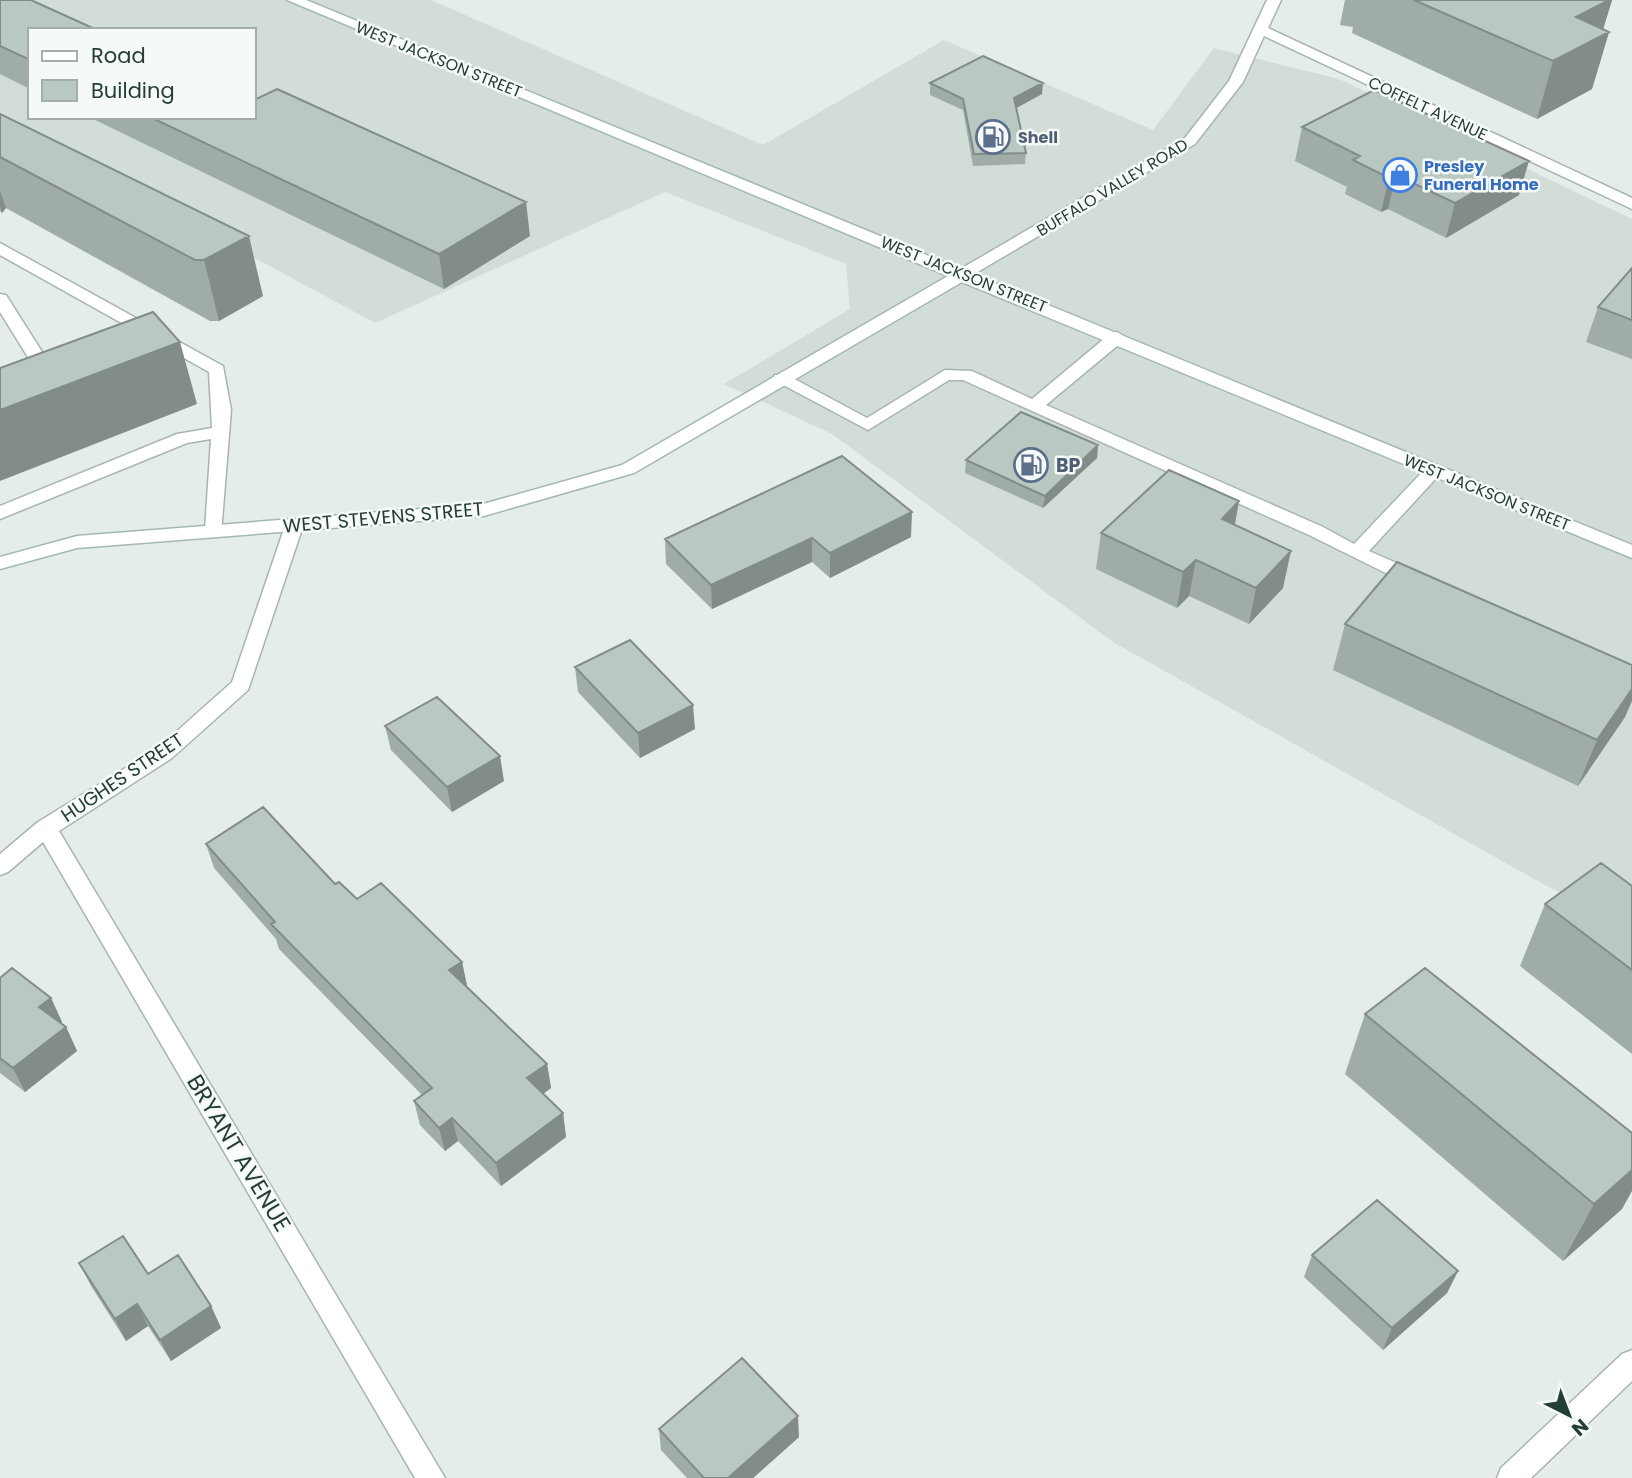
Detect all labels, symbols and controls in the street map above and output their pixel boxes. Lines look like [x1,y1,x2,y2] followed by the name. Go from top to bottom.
[352,16,526,104] street label: WEST JACKSON STREET
[28,28,256,119] legend
[91,41,146,70] text: Road
[1364,71,1491,146] street label: COFFELT AVENUE
[91,76,175,105] text: Building
[974,118,1012,156] fuel station icon: Shell
[1018,126,1058,149] place label: Shell
[1032,133,1192,242] street label: BUFFALO VALLEY ROAD
[1424,155,1539,196] place label: Presley Funeral Home
[1381,156,1419,194] shop icon: Presley Funeral Home
[877,231,1051,319] street label: WEST JACKSON STREET
[1012,446,1050,484] fuel station icon: BP
[1400,449,1574,537] street label: WEST JACKSON STREET
[1056,452,1081,479] place label: BP
[282,495,484,540] street label: WEST STEVENS STREET
[56,726,189,828] street label: HUGHES STREET
[179,1068,299,1238] street label: BRYANT AVENUE
[1534,1380,1604,1450] north arrow
[1566,1412,1594,1442] text: N

